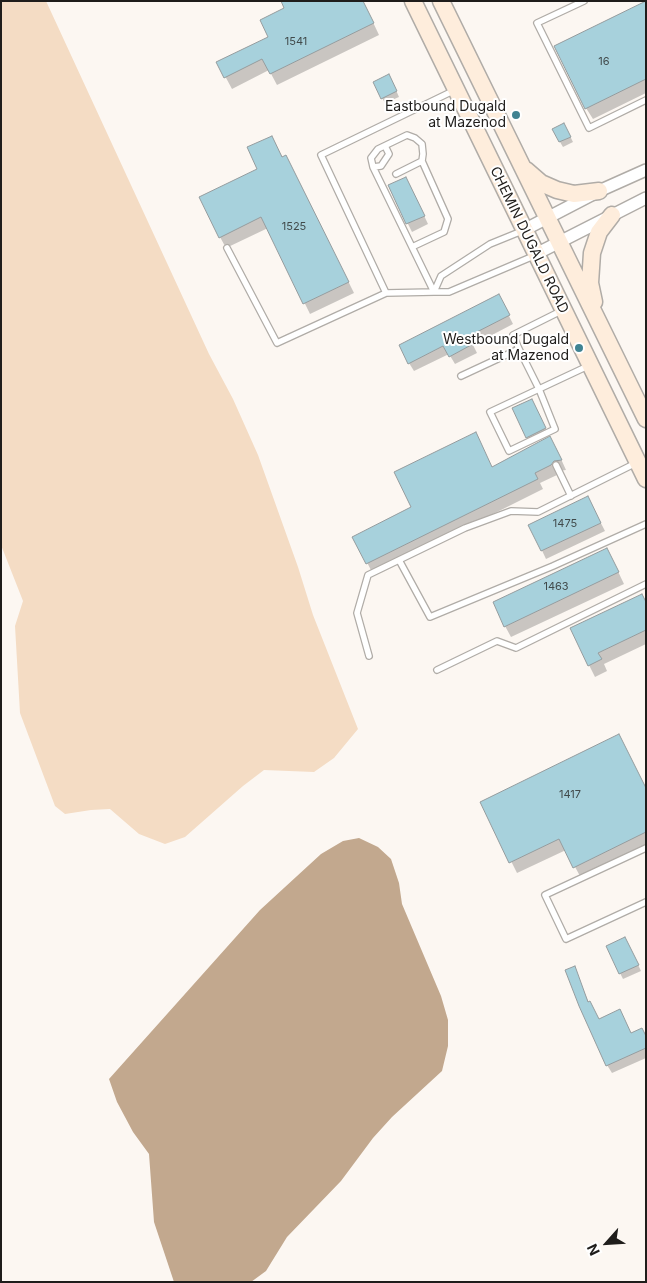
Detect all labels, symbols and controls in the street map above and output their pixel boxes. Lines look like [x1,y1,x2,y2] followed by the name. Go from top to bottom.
[285,35,307,49] house number: 1541
[598,55,610,69] house number: 16
[385,99,506,132] place label: Eastbound Dugald at Mazenod
[510,109,522,121] marker: Eastbound Dugald at Mazenod
[486,164,572,316] street label: CHEMIN DUGALD ROAD
[282,220,306,234] house number: 1525
[443,332,569,364] place label: Westbound Dugald at Mazenod
[573,342,585,354] marker: Westbound Dugald at Mazenod
[553,517,577,531] house number: 1475
[543,580,569,594] house number: 1463
[559,788,581,802] house number: 1417
[582,1218,632,1268] north arrow
[583,1241,603,1258] text: N

